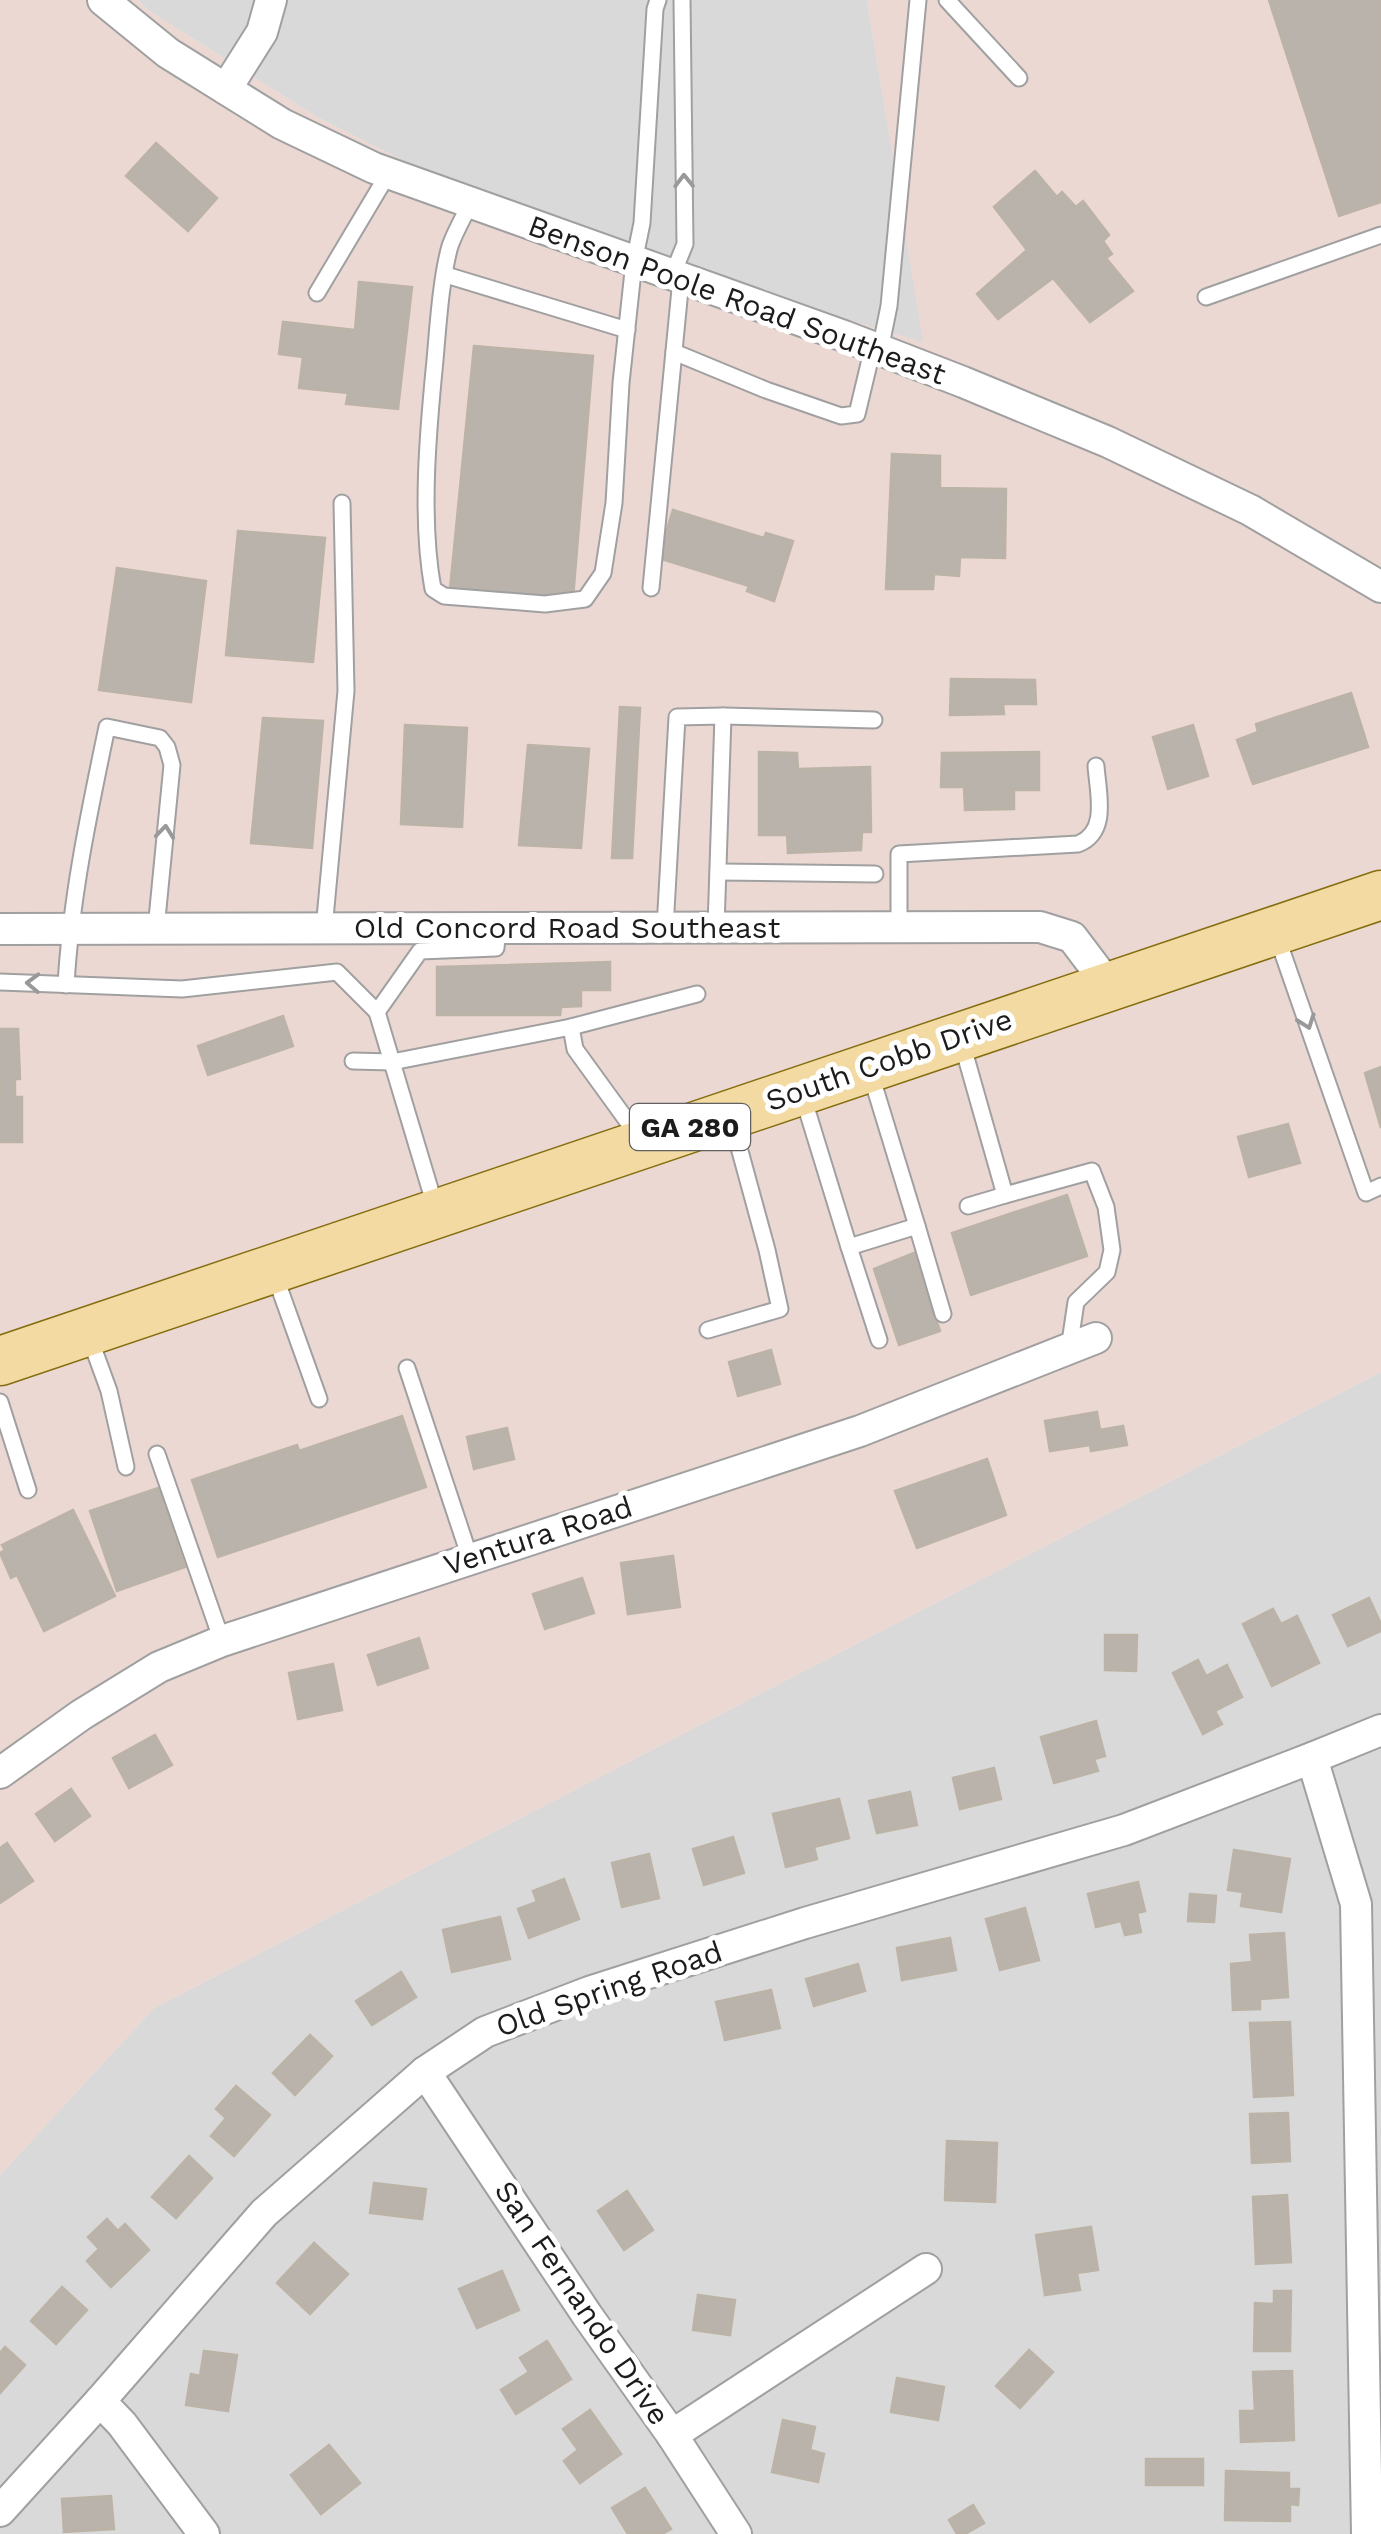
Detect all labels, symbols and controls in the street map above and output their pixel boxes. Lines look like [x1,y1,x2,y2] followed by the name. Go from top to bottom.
[674,173,695,189] one-way arrow
[524,208,951,392] street label: Benson Poole Road Southeast
[154,823,176,839] one-way arrow
[354,910,781,945] street label: Old Concord Road Southeast
[25,973,41,994] one-way arrow
[761,1001,1017,1118] street label: South Cobb Drive
[1295,1013,1316,1030] one-way arrow
[630,1104,750,1150] road number: GA 280
[439,1489,637,1583] street label: Ventura Road
[491,1933,726,2044] street label: Old Spring Road
[488,2174,677,2431] street label: San Fernando Drive

